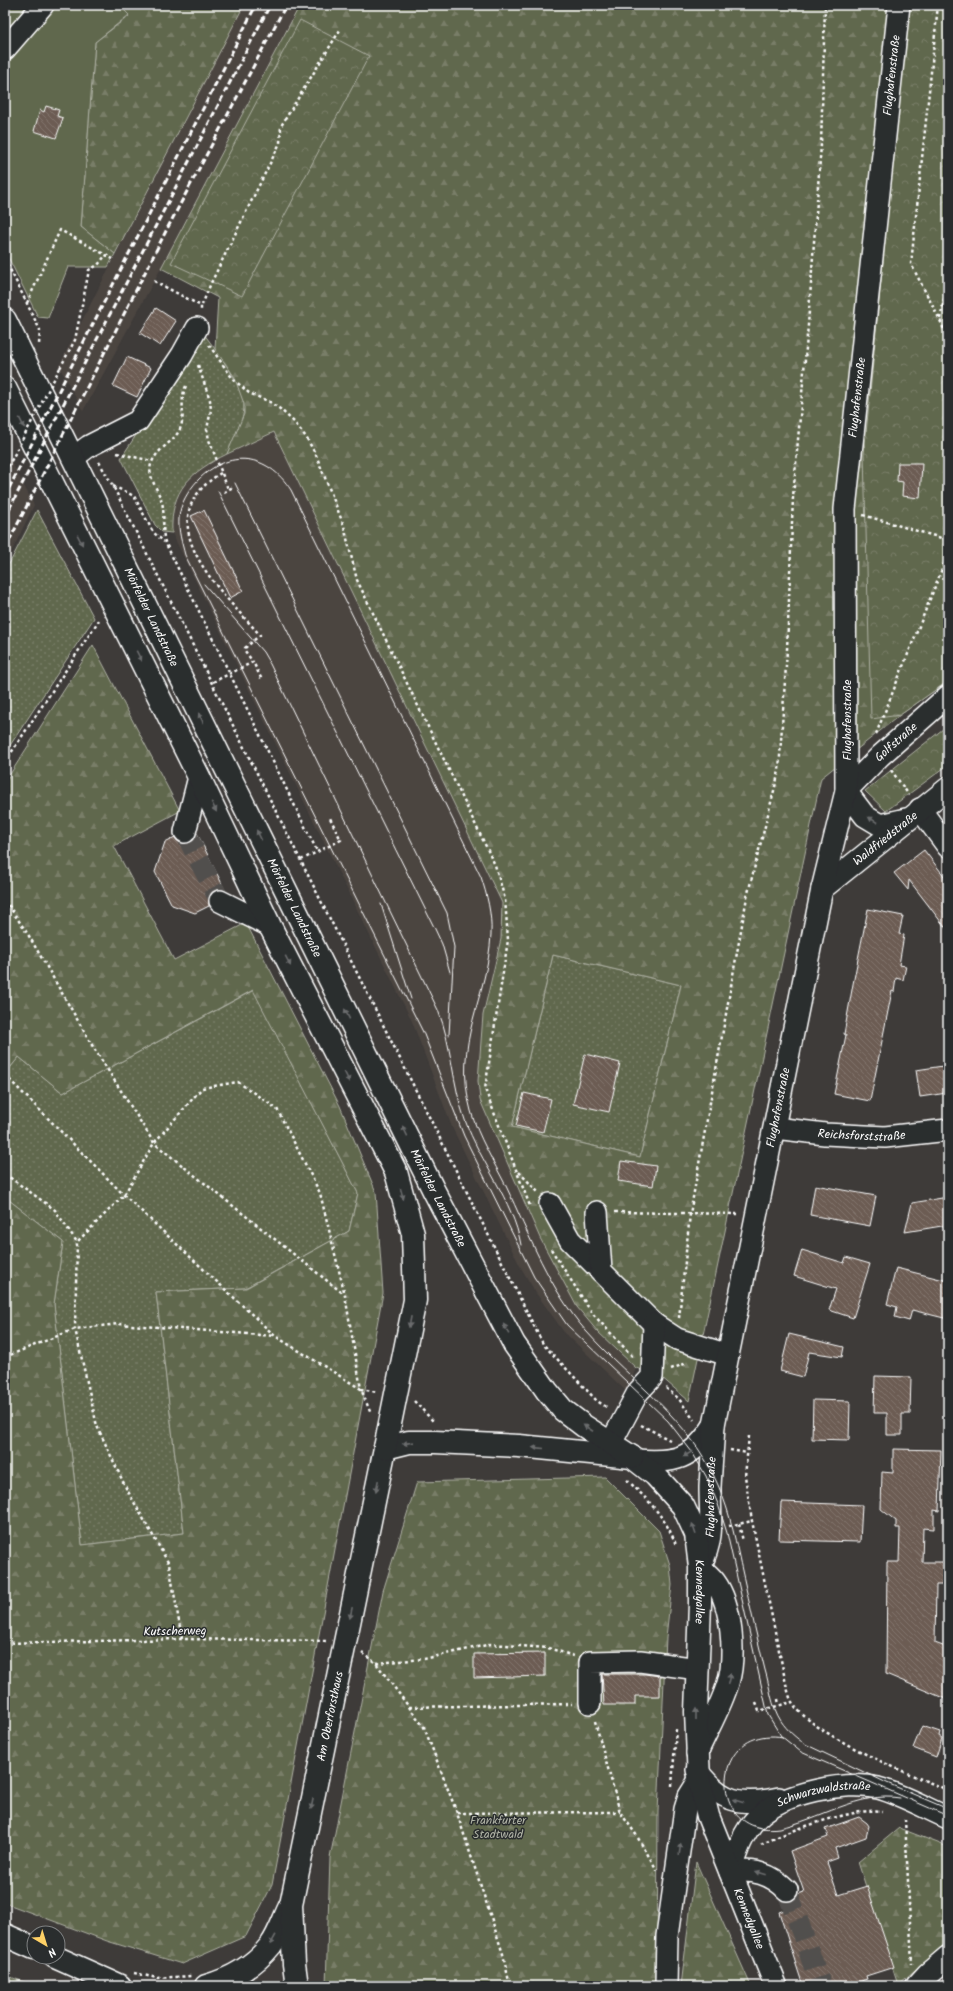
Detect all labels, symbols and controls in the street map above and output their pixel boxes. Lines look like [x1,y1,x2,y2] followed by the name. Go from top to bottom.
[878,33,906,117] street label: Flughafenstraße
[844,356,871,439] street label: Flughafenstraße
[19,417,26,429] one-way arrow
[77,534,84,545] one-way arrow
[118,564,184,671] street label: Mörfelder Landstraße
[135,650,142,662] one-way arrow
[838,679,857,760] street label: Flughafenstraße
[198,712,205,724] one-way arrow
[870,718,922,766] street label: Golfstraße
[211,802,217,813] one-way arrow
[849,806,923,871] street label: Waldfriedstraße
[867,816,878,824] one-way arrow
[256,829,262,840] one-way arrow
[261,855,327,961] street label: Mörfelder Landstraße
[285,955,291,967] one-way arrow
[344,1008,350,1020] one-way arrow
[761,1065,796,1149] street label: Flughafenstraße
[344,1071,350,1082] one-way arrow
[817,1124,907,1147] street label: Reichsforststraße
[402,1125,408,1136] one-way arrow
[405,1146,471,1251] street label: Mörfelder Landstraße
[399,1188,405,1200] one-way arrow
[407,1316,413,1328] one-way arrow
[503,1323,510,1335] one-way arrow
[583,1424,593,1432] one-way arrow
[402,1440,414,1446] one-way arrow
[532,1444,544,1451] one-way arrow
[682,1450,694,1457] one-way arrow
[701,1455,722,1538] street label: Flughafenstraße
[374,1480,380,1492] one-way arrow
[691,1523,697,1535] one-way arrow
[689,1558,709,1625] street label: Kennedyallee
[348,1607,354,1620] one-way arrow
[143,1621,207,1642] street label: Kutscherweg
[312,1670,349,1763] street label: Am Oberforsthaus
[726,1673,732,1685] one-way arrow
[693,1707,699,1720] one-way arrow
[773,1777,872,1813] street label: Schwarzwaldstraße
[308,1798,314,1810] one-way arrow
[731,1798,743,1804] one-way arrow
[470,1811,527,1844] park label: Frankfurter Stadtwald
[677,1843,683,1855] one-way arrow
[755,1870,767,1876] one-way arrow
[728,1885,770,1953] street label: Kennedyallee
[26,1925,66,1965] north arrow
[270,1934,277,1946] one-way arrow
[43,1943,60,1961] text: N

